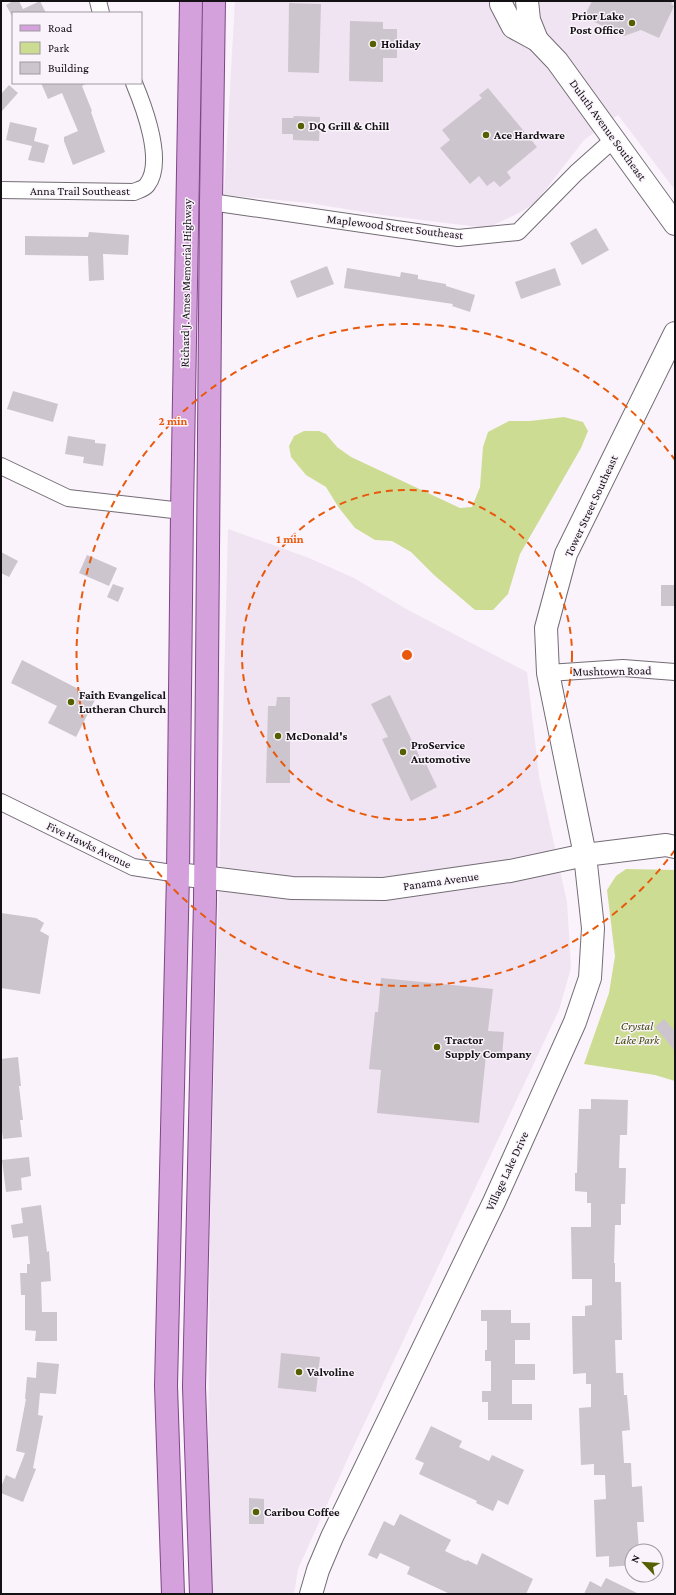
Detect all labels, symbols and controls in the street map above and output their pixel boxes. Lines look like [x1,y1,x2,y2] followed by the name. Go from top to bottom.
[570,9,624,37] place label: Prior Lake Post Office
[12,12,142,84] legend
[627,18,637,28] marker: Prior Lake Post Office
[48,21,73,35] text: Road
[381,37,421,51] place label: Holiday
[368,39,378,49] marker: Holiday
[48,41,70,55] text: Park
[48,61,89,75] text: Building
[566,77,650,184] street label: Duluth Avenue Southeast
[309,119,390,133] place label: DQ Grill & Chill
[296,121,306,131] marker: DQ Grill & Chill
[493,128,565,142] place label: Ace Hardware
[481,130,491,140] marker: Ace Hardware
[30,184,131,198] street label: Anna Trail Southeast
[178,198,194,367] street label: Richard J. Ames Memorial Highway
[326,212,465,242] street label: Maplewood Street Southeast
[159,414,188,428] text: 2 min
[561,452,621,559] street label: Tower Street Southeast
[276,532,304,546] text: 1 min
[400,648,414,662] centre of rings
[572,663,652,679] street label: Mushtown Road
[79,688,166,716] place label: Faith Evangelical Lutheran Church
[66,697,76,707] marker: Faith Evangelical Lutheran Church
[286,729,347,743] place label: McDonald's
[273,731,283,741] marker: McDonald's
[410,738,471,766] place label: ProService Automotive
[398,747,408,757] marker: ProService Automotive
[45,819,133,871] street label: Five Hawks Avenue
[402,869,480,893] street label: Panama Avenue
[615,1019,660,1047] park label: Crystal Lake Park
[445,1033,532,1061] place label: Tractor Supply Company
[432,1042,442,1052] marker: Tractor Supply Company
[483,1129,531,1213] street label: Village Lake Drive
[306,1365,355,1379] place label: Valvoline
[294,1367,304,1377] marker: Valvoline
[264,1505,340,1519] place label: Caribou Coffee
[251,1507,261,1517] marker: Caribou Coffee
[624,1543,664,1583] north arrow
[628,1552,642,1565] text: N

